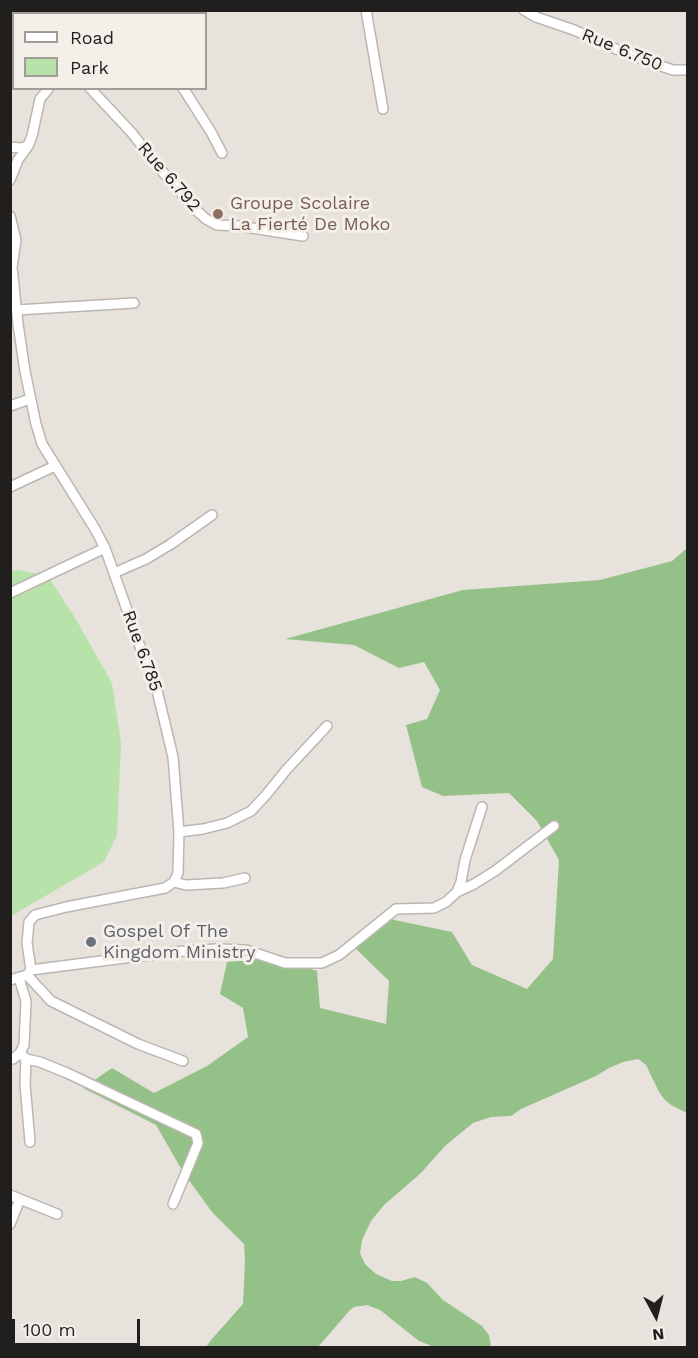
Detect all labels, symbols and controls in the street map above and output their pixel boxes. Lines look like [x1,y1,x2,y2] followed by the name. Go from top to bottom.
[12,12,207,90] legend
[578,24,666,76] street label: Rue 6.750
[70,27,114,48] text: Road
[70,57,109,78] text: Park
[133,138,205,216] street label: Rue 6.792
[230,193,390,236] place label: Groupe Scolaire La Fierté De Moko
[211,207,225,221] marker: Groupe Scolaire La Fierté De Moko
[117,607,167,695] street label: Rue 6.785
[103,921,255,964] place label: Gospel Of The Kingdom Ministry
[84,935,98,949] marker: Gospel Of The Kingdom Ministry
[626,1286,686,1346] north arrow
[15,1307,142,1345] scale bar
[23,1319,76,1340] text: 100 m
[651,1324,665,1345] text: N

